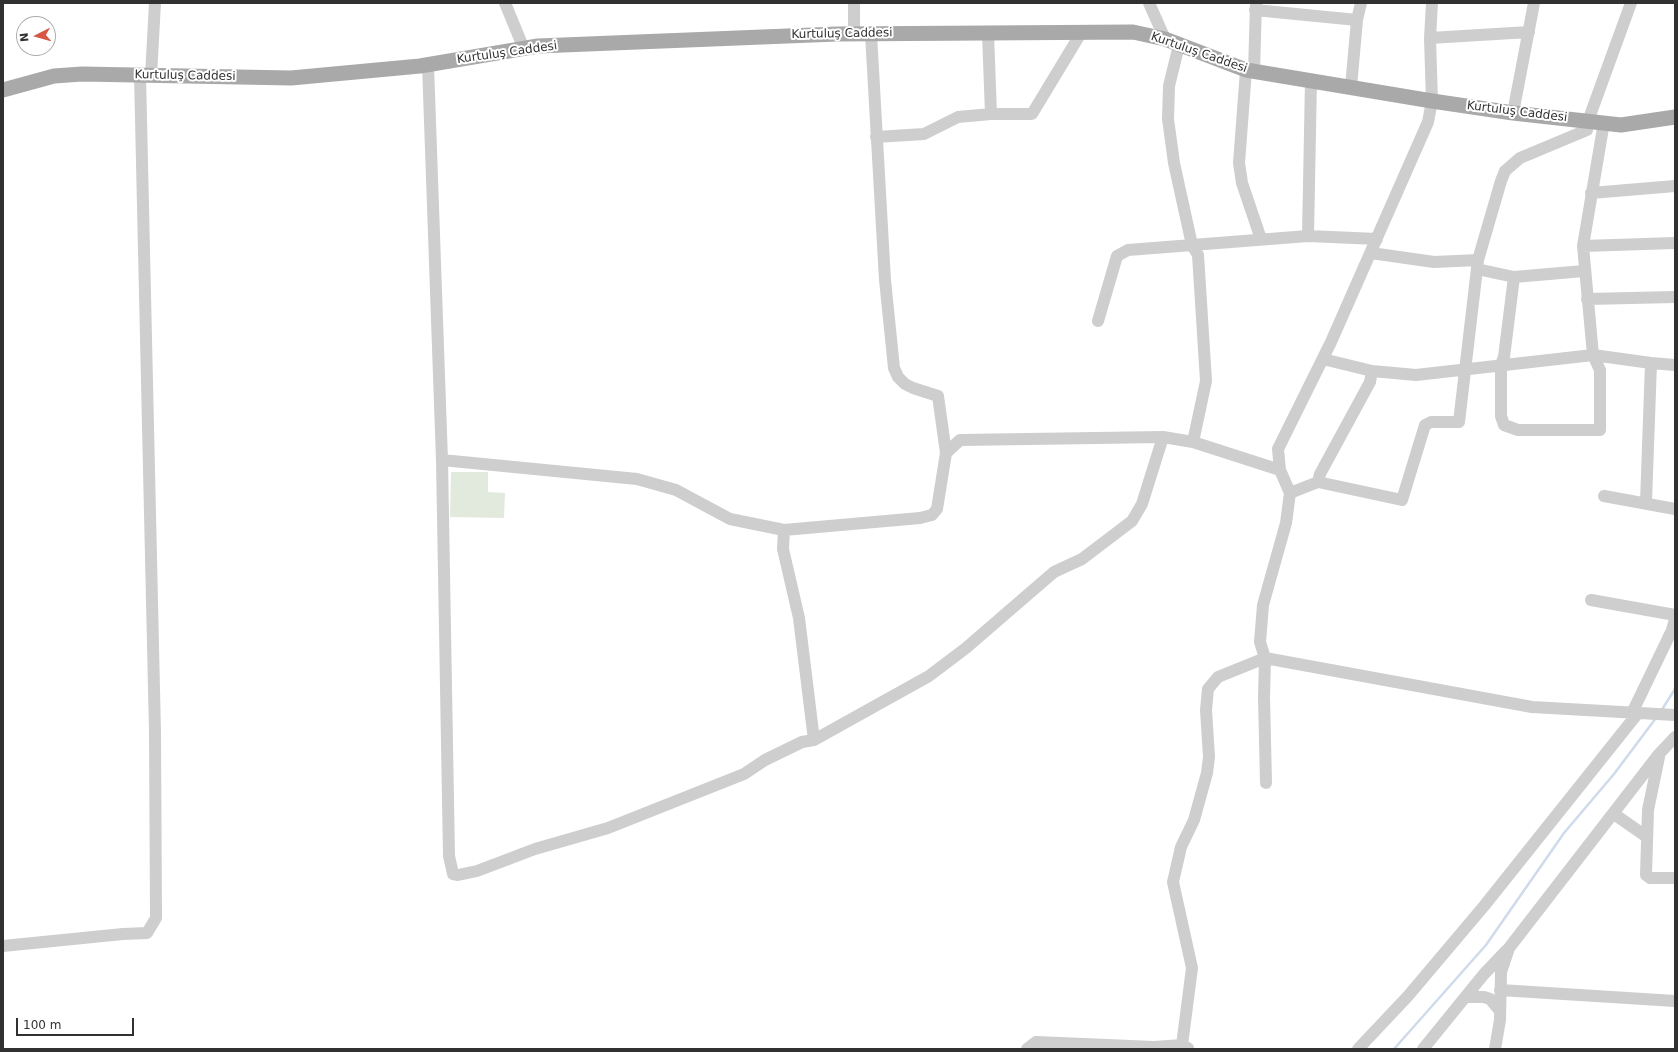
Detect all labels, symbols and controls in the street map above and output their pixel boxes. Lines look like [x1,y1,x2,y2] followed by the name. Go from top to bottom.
[16,16,56,56] north arrow
[791,26,893,42] street label: Kurtuluş Caddesi
[1149,30,1249,76] street label: Kurtuluş Caddesi
[18,32,32,42] text: N
[456,39,558,67] street label: Kurtuluş Caddesi
[134,68,236,84] street label: Kurtuluş Caddesi
[1466,99,1568,125] street label: Kurtuluş Caddesi
[18,1010,136,1036] scale bar
[23,1018,61,1032] text: 100 m

